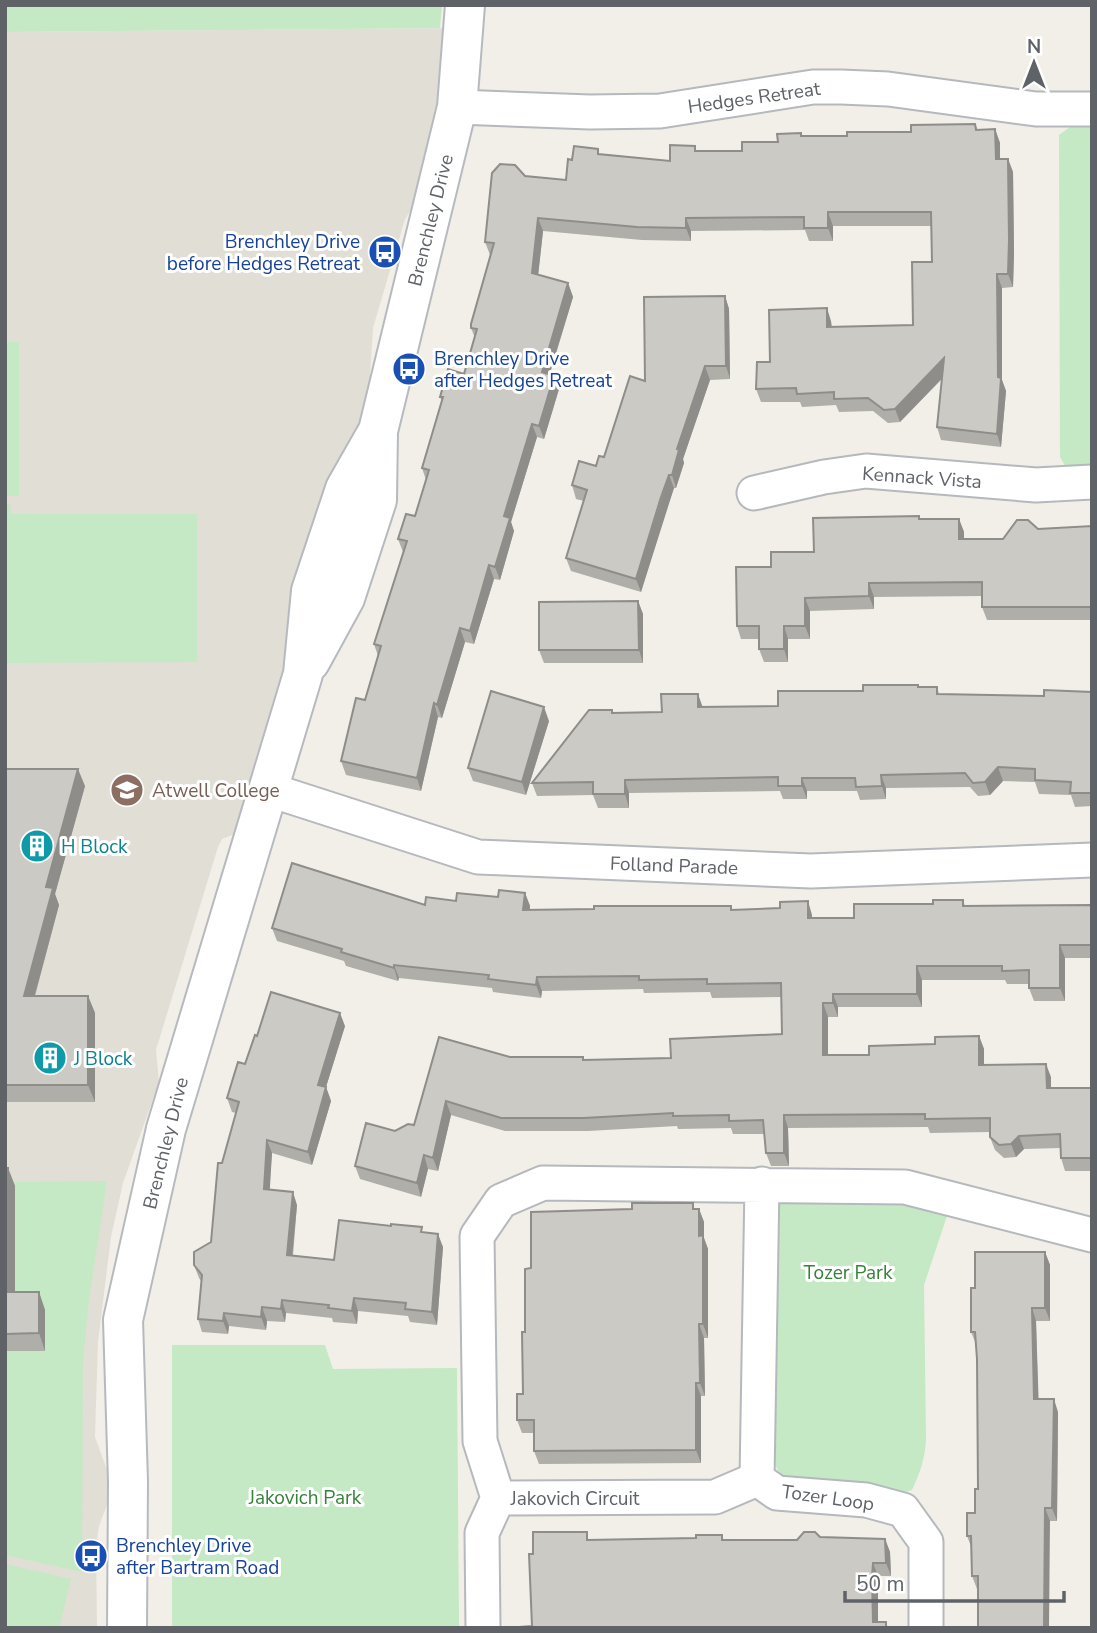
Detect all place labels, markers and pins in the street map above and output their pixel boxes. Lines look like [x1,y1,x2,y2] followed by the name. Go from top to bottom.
[167,229,360,277] place label: Brenchley Drive before Hedges Retreat
[366,233,404,271] bus stop icon: Brenchley Drive before Hedges Retreat
[434,346,612,394] place label: Brenchley Drive after Hedges Retreat
[390,350,428,388] bus stop icon: Brenchley Drive after Hedges Retreat
[108,771,146,809] school or university icon: Atwell College
[152,778,280,804] place label: Atwell College
[18,827,56,865] building icon: H Block
[61,834,128,860] place label: H Block
[31,1039,69,1077] building icon: J Block
[73,1046,133,1072] place label: J Block
[116,1533,279,1581] place label: Brenchley Drive after Bartram Road
[72,1537,110,1575] bus stop icon: Brenchley Drive after Bartram Road

